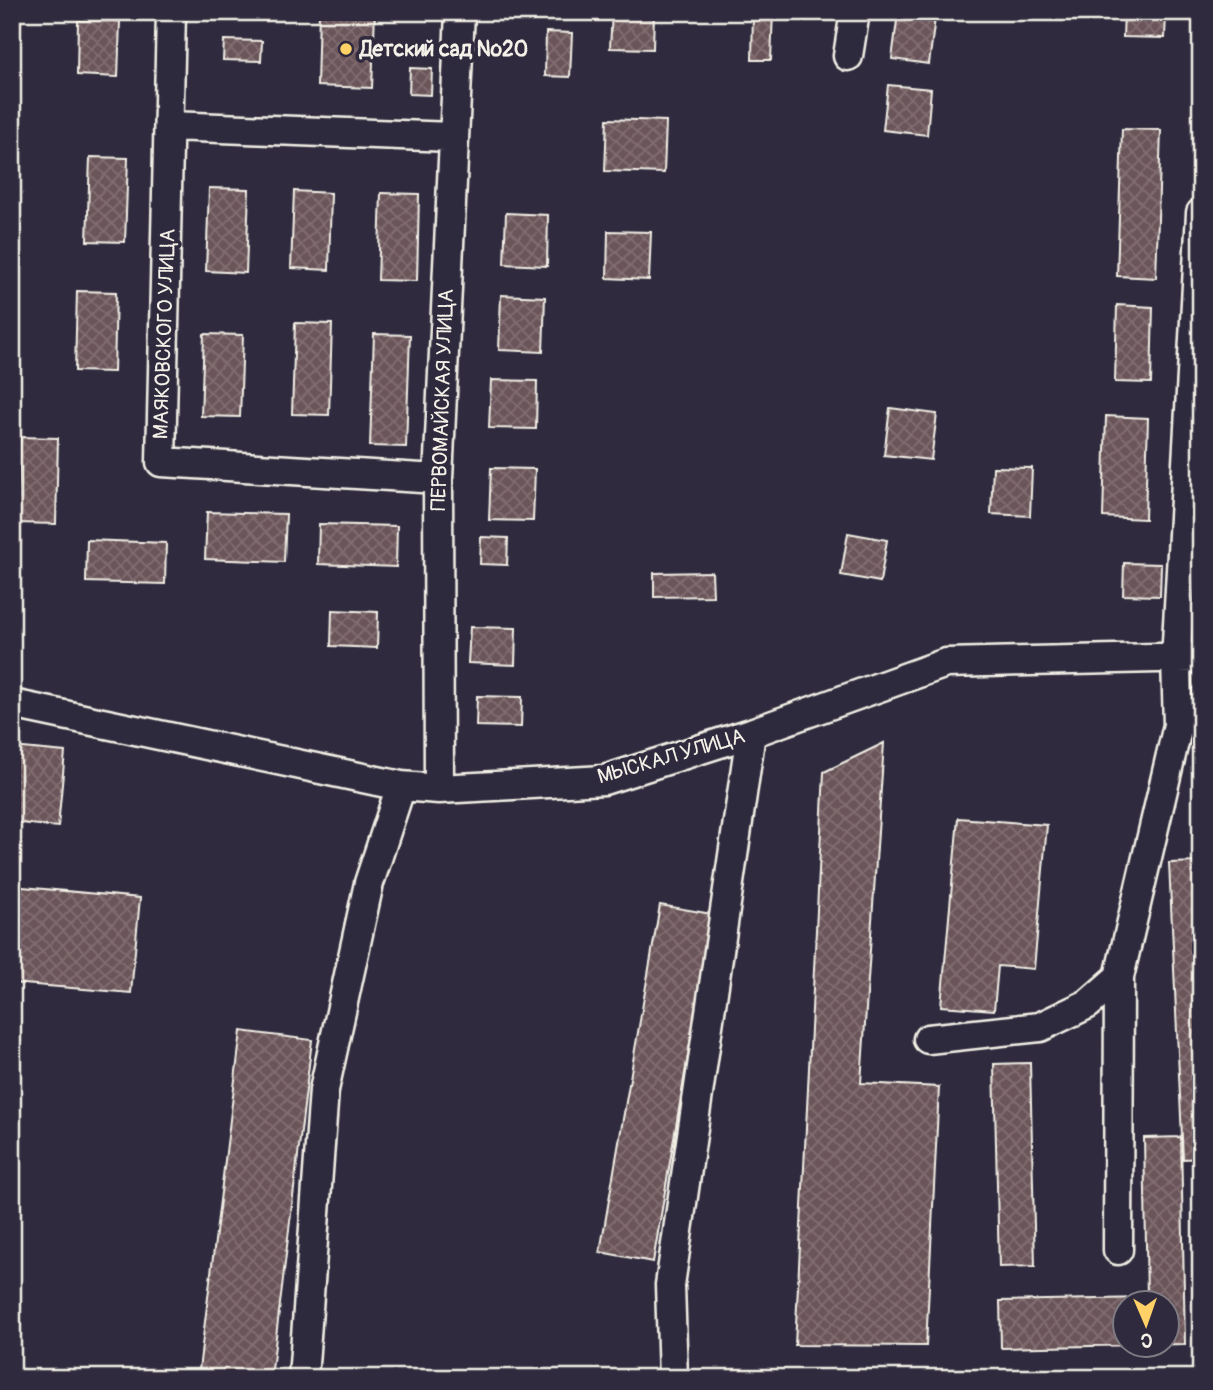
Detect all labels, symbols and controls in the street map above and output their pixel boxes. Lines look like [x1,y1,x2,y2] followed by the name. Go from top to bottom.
[358,36,528,63] place label: Детский сад №20
[338,41,354,57] marker: Детский сад №20
[147,228,182,440] street label: МАЯКОВСКОГО УЛИЦА
[425,288,460,512] street label: ПЕРВОМАЙСКАЯ УЛИЦА
[594,722,748,790] street label: МЫСКАЛ УЛИЦА
[1112,1288,1182,1358] north arrow
[1140,1328,1153,1352] text: С

